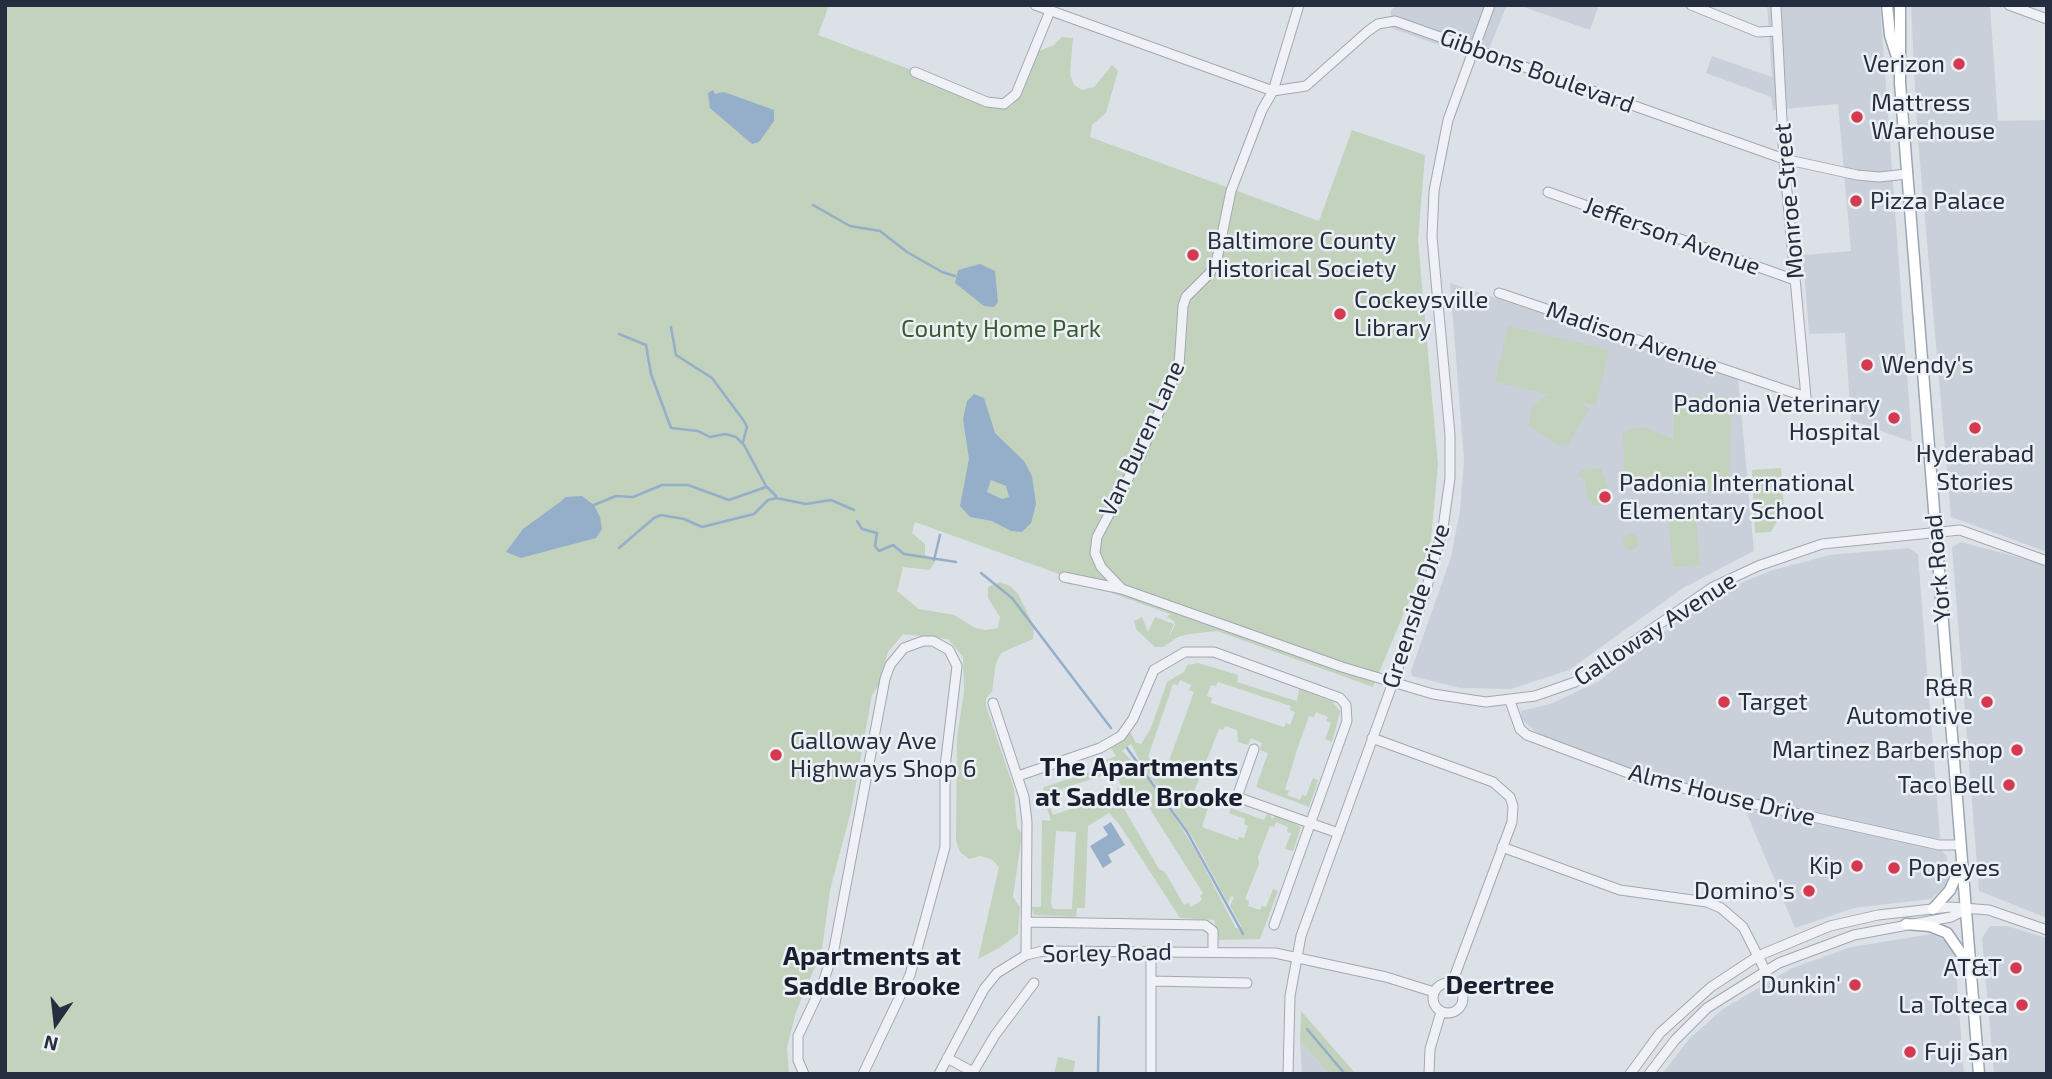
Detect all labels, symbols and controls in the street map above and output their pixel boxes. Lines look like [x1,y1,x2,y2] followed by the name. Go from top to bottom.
[1436,22,1638,120] street label: Gibbons Boulevard
[1863,50,1945,78] place label: Verizon
[1951,56,1967,72] marker: Verizon
[1871,89,1995,145] place label: Mattress Warehouse
[1849,109,1865,125] marker: Mattress Warehouse
[1768,122,1810,280] street label: Monroe Street
[1870,187,2005,215] place label: Pizza Palace
[1580,191,1764,281] street label: Jefferson Avenue
[1848,193,1864,209] marker: Pizza Palace
[1207,227,1396,283] place label: Baltimore County Historical Society
[1185,247,1201,263] marker: Baltimore County Historical Society
[1354,286,1488,342] place label: Cockeysville Library
[1542,295,1722,381] street label: Madison Avenue
[1332,306,1348,322] marker: Cockeysville Library
[901,315,1101,343] park label: County Home Park
[1881,351,1974,379] place label: Wendy's
[1093,356,1191,522] street label: Van Buren Lane
[1859,357,1875,373] marker: Wendy's
[1673,390,1880,446] place label: Padonia Veterinary Hospital
[1886,410,1902,426] marker: Padonia Veterinary Hospital
[1967,420,1983,436] marker: Hyderabad Stories
[1916,440,2034,496] place label: Hyderabad Stories
[1619,469,1854,525] place label: Padonia International Elementary School
[1597,489,1613,505] marker: Padonia International Elementary School
[1919,513,1957,623] street label: York Road
[1376,520,1456,692] street label: Greenside Drive
[1569,566,1741,692] street label: Galloway Avenue
[1846,674,1973,730] place label: R&R Automotive
[1738,688,1808,716] place label: Target
[1716,694,1732,710] marker: Target
[1979,694,1995,710] marker: R&R Automotive
[790,727,976,783] place label: Galloway Ave Highways Shop 6
[1772,736,2003,764] place label: Martinez Barbershop
[2009,742,2025,758] marker: Martinez Barbershop
[768,747,784,763] marker: Galloway Ave Highways Shop 6
[1035,751,1243,812] district label: The Apartments at Saddle Brooke
[1626,758,1818,832] street label: Alms House Drive
[1898,771,1995,799] place label: Taco Bell
[2001,777,2017,793] marker: Taco Bell
[1809,852,1843,880] place label: Kip
[1908,854,2000,882] place label: Popeyes
[1849,858,1865,874] marker: Kip
[1886,860,1902,876] marker: Popeyes
[1694,877,1795,905] place label: Domino's
[1801,883,1817,899] marker: Domino's
[1042,937,1172,969] street label: Sorley Road
[783,940,961,1002] district label: Apartments at Saddle Brooke
[1944,954,2002,982] place label: AT&T
[2008,960,2024,976] marker: AT&T
[1445,969,1555,1001] district label: Deertree
[1761,971,1841,999] place label: Dunkin'
[1847,977,1863,993] marker: Dunkin'
[21,988,91,1058] north arrow
[1898,991,2008,1019] place label: La Tolteca
[2014,997,2030,1013] marker: La Tolteca
[41,1031,60,1057] text: N
[1924,1038,2008,1066] place label: Fuji San
[1902,1044,1918,1060] marker: Fuji San

